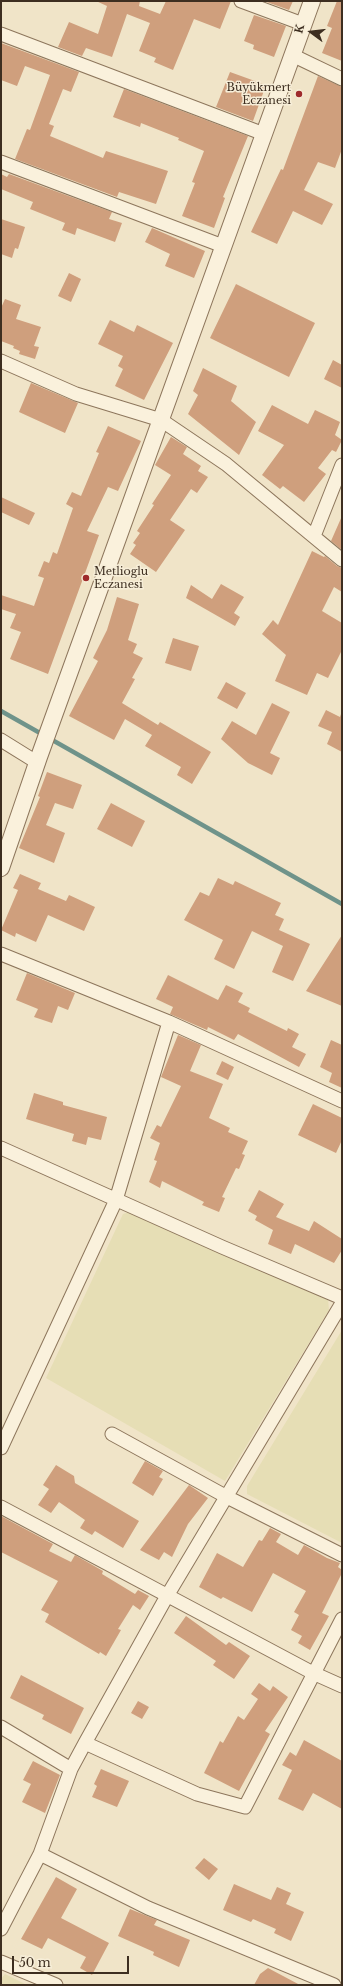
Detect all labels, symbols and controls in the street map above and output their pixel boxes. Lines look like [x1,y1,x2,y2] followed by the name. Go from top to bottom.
[291,12,331,52] north arrow
[291,23,307,35] text: K
[227,81,291,107] place label: Büyükmert Eczanesi
[294,89,304,99] marker: Büyükmert Eczanesi
[94,565,148,591] place label: Metlioglu Eczanesi
[81,573,91,583] marker: Metlioglu Eczanesi
[14,1948,131,1974] scale bar
[19,1955,51,1970] text: 50 m

